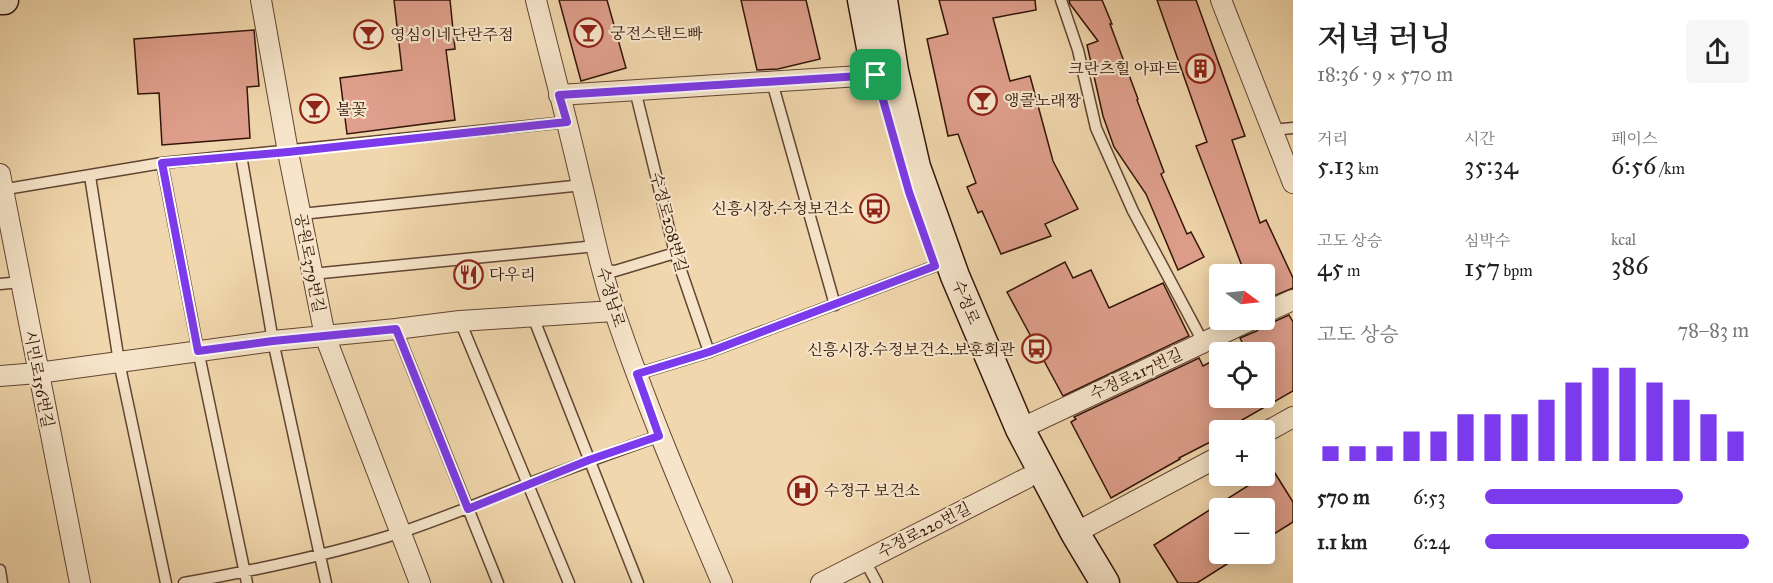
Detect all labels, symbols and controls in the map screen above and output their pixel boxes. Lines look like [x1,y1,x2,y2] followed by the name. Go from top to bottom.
[573,17,605,49] bar icon: 궁전스탠드빠
[353,18,385,50] bar icon: 영심이네단란주점
[1317,19,1452,59] text: 저녁 러닝
[1686,20,1749,83] button: share
[610,24,703,43] place label: 궁전스탠드빠
[390,25,514,44] place label: 영심이네단란주점
[850,49,901,100] pin
[1185,52,1217,84] building icon: 크란츠힐 아파트
[859,58,892,91] icon: arrive
[1068,59,1181,78] place label: 크란츠힐 아파트
[1317,62,1453,86] text: 18:36 · 9 × 570 m
[967,84,999,116] bar icon: 앵콜노래짱
[1004,91,1082,110] place label: 앵콜노래짱
[299,93,331,125] bar icon: 불꽃
[336,100,367,119] place label: 불꽃
[1317,129,1348,148] text: 거리
[1464,129,1495,148] text: 시간
[1611,129,1657,148] text: 페이스
[1317,149,1355,181] text: 5.13
[1464,149,1518,181] text: 35:34
[1611,149,1656,181] text: 6:56
[1355,159,1379,178] text: km
[1656,159,1685,178] text: /km
[646,170,692,274] street label: 수정로208번길
[859,192,891,224] bus stop icon: 신흥시장.수정보건소
[712,199,854,218] place label: 신흥시장.수정보건소
[291,212,329,314] street label: 공원로379번길
[1611,230,1636,249] text: kcal
[1317,231,1382,250] text: 고도 상승
[1464,231,1510,250] text: 심박수
[1611,249,1649,281] text: 386
[1317,251,1344,283] text: 45
[1464,251,1500,283] text: 157
[452,258,484,290] restaurant icon: 다우리
[1344,261,1360,280] text: m
[1500,261,1533,280] text: bpm
[1209,264,1275,330] north arrow
[1209,264,1275,564] map controls
[489,265,535,284] place label: 다우리
[593,265,629,330] street label: 수정남로
[948,277,984,328] street label: 수정로
[1677,318,1749,342] text: 78–83 m
[1317,322,1399,346] text: 고도 상승
[20,329,58,429] street label: 시민로156번길
[1020,333,1052,365] bus stop icon: 신흥시장.수정보건소.보훈회관
[807,340,1016,359] place label: 신흥시장.수정보건소.보훈회관
[1209,342,1275,408] button: locate
[1087,344,1185,404] street label: 수정로217번길
[1209,420,1275,486] button: +
[787,474,819,506] hospital icon: 수정구 보건소
[824,481,920,500] place label: 수정구 보건소
[1317,485,1370,509] text: 570 m
[1413,485,1446,509] text: 6:53
[874,498,974,562] street label: 수정로220번길
[1209,498,1275,564] button: −
[1317,530,1367,554] text: 1.1 km
[1413,530,1449,554] text: 6:24

